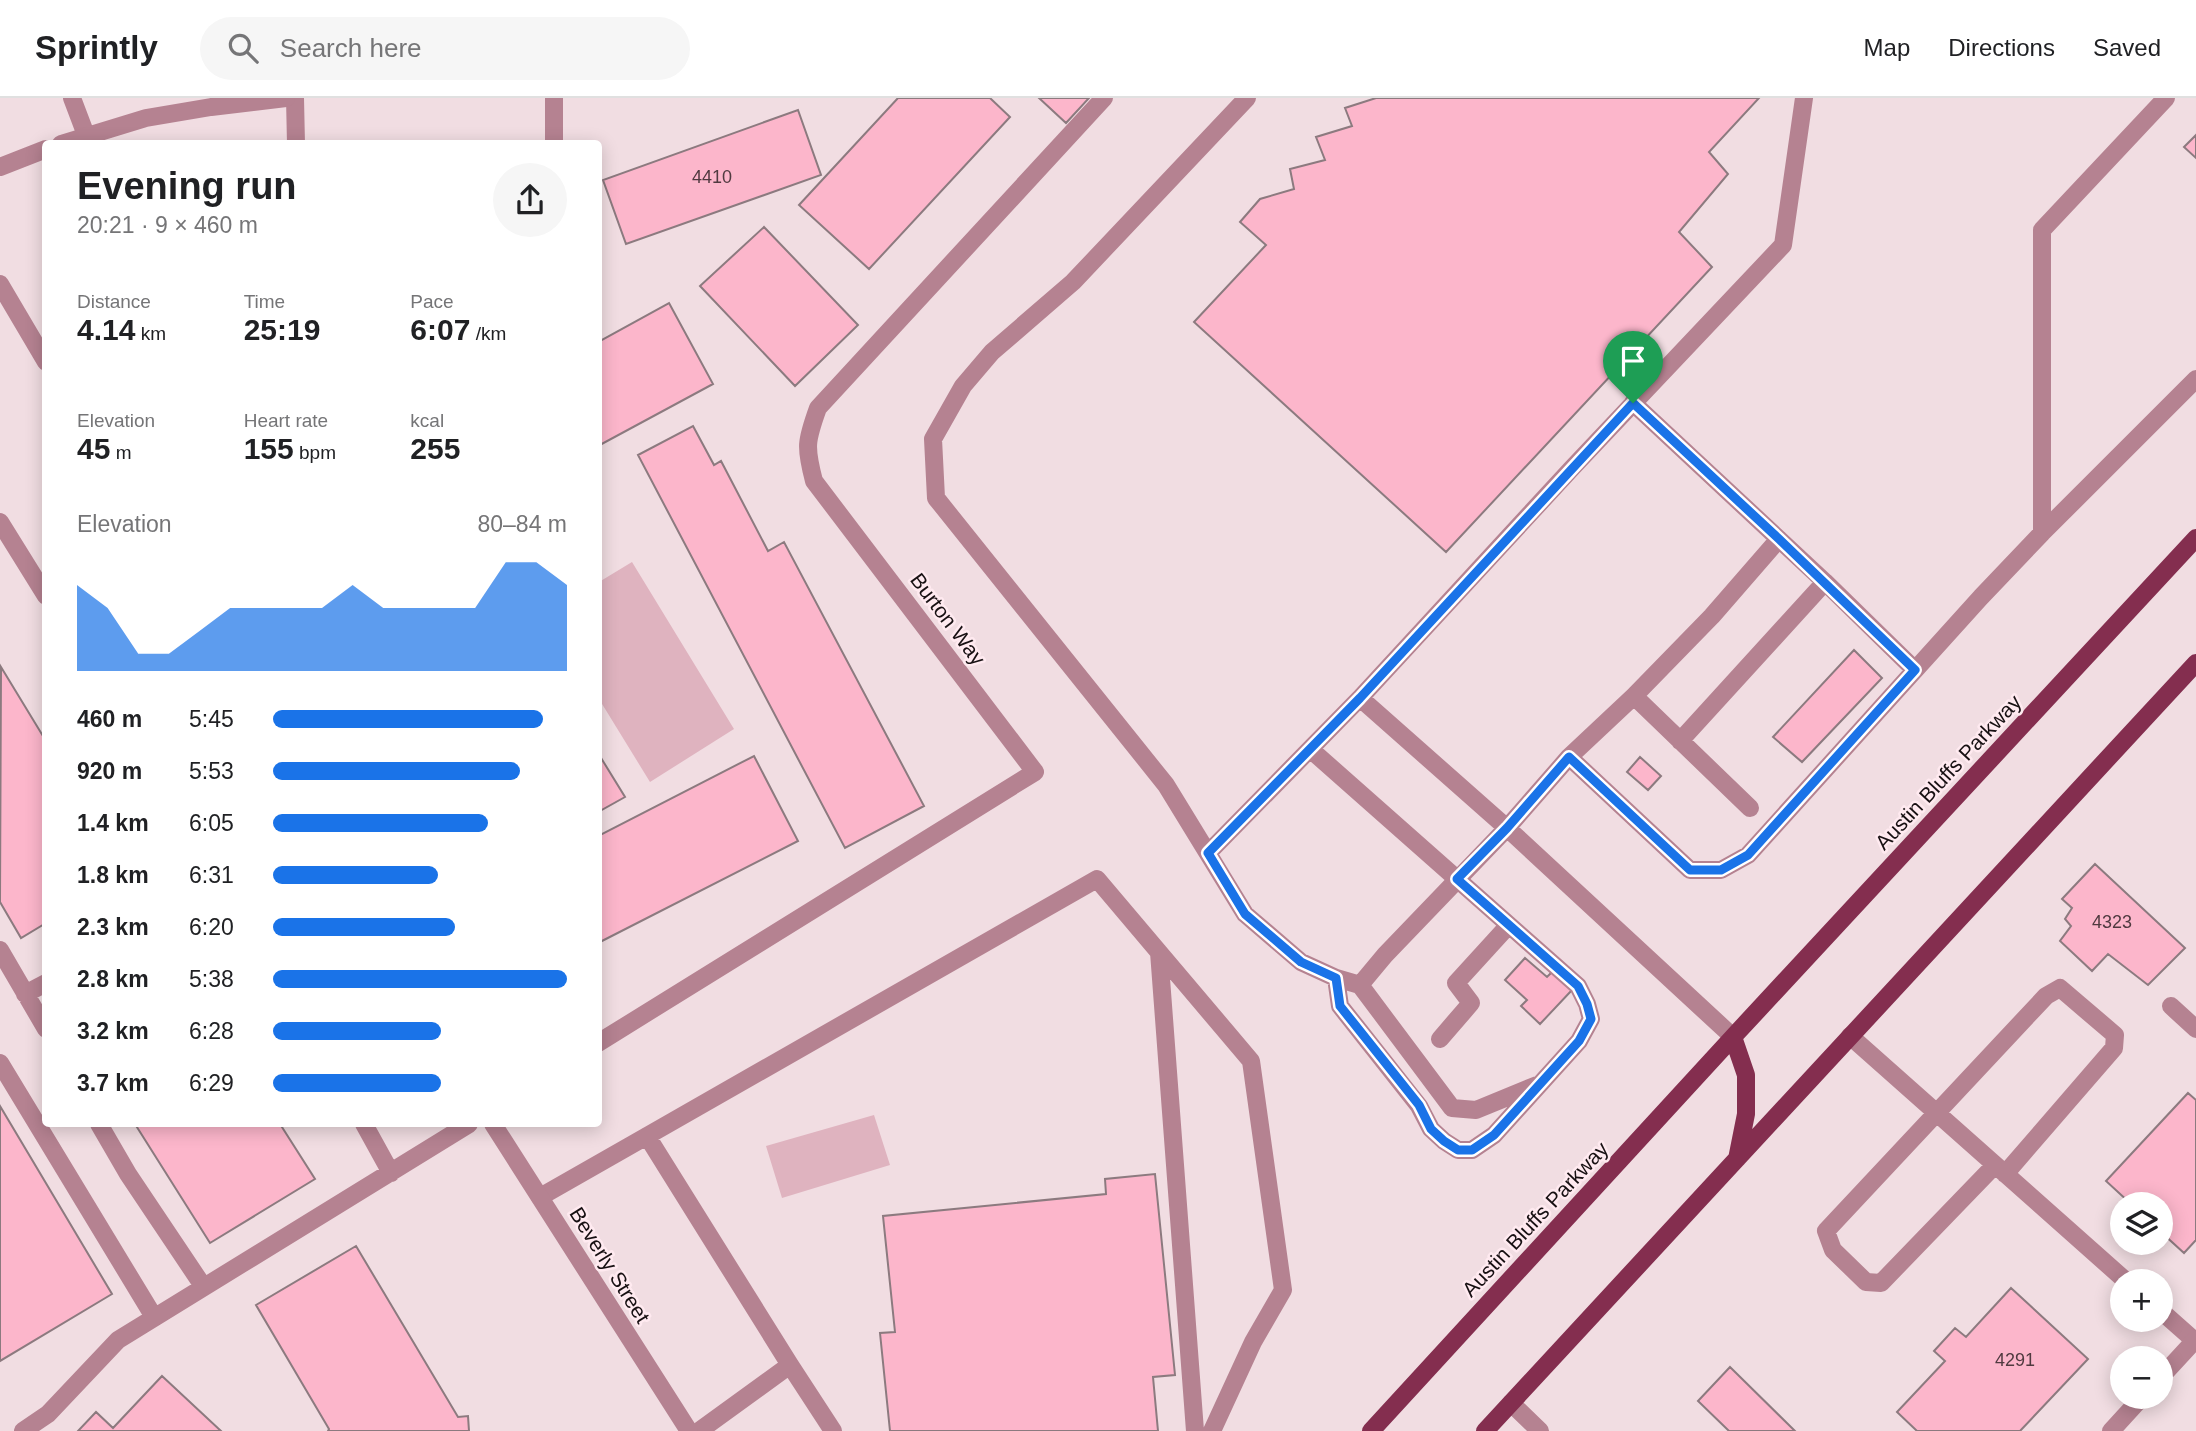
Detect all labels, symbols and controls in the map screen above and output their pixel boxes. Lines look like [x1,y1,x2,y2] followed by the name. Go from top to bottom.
[200,17,690,80] search box
[35,29,158,66] text: Sprintly
[224,29,262,67] icon: search
[280,33,422,63] text: Search here
[1864,34,1910,61] text: Map
[1948,34,2055,61] text: Directions
[2093,34,2161,61] text: Saved
[493,163,567,237] button: share
[77,165,297,207] text: Evening run
[692,167,732,187] house number: 4410
[77,212,258,238] text: 20:21 · 9 × 460 m
[77,291,151,312] text: Distance
[244,291,285,312] text: Time
[410,291,454,312] text: Pace
[77,313,135,346] text: 4.14
[244,313,320,346] text: 25:19
[410,313,470,346] text: 6:07
[135,323,166,344] text: km
[470,323,506,344] text: /km
[1603,331,1663,403] pin
[1614,342,1652,380] icon: arrive
[77,410,155,431] text: Elevation
[244,410,328,431] text: Heart rate
[410,410,444,431] text: kcal
[77,432,110,465] text: 45
[244,432,294,465] text: 155
[410,432,460,465] text: 255
[110,442,131,463] text: m
[294,442,336,463] text: bpm
[77,511,172,537] text: Elevation
[477,511,567,537] text: 80–84 m
[906,569,990,670] street label: Burton Way
[1870,690,2026,854] street label: Austin Bluffs Parkway
[77,706,142,732] text: 460 m
[189,706,234,732] text: 5:45
[77,758,142,784] text: 920 m
[189,758,234,784] text: 5:53
[77,810,149,836] text: 1.4 km
[189,810,234,836] text: 6:05
[77,862,149,888] text: 1.8 km
[189,862,234,888] text: 6:31
[2092,912,2132,932] house number: 4323
[77,914,149,940] text: 2.3 km
[189,914,234,940] text: 6:20
[77,966,149,992] text: 2.8 km
[189,966,234,992] text: 5:38
[77,1018,149,1044] text: 3.2 km
[189,1018,234,1044] text: 6:28
[77,1070,149,1096] text: 3.7 km
[189,1070,234,1096] text: 6:29
[1457,1137,1613,1301] street label: Austin Bluffs Parkway
[2110,1192,2173,1409] map controls
[2110,1192,2173,1255] button: layers
[565,1203,655,1327] street label: Beverly Street
[2110,1269,2173,1332] button: +
[2110,1346,2173,1409] button: −
[1995,1350,2035,1370] house number: 4291

